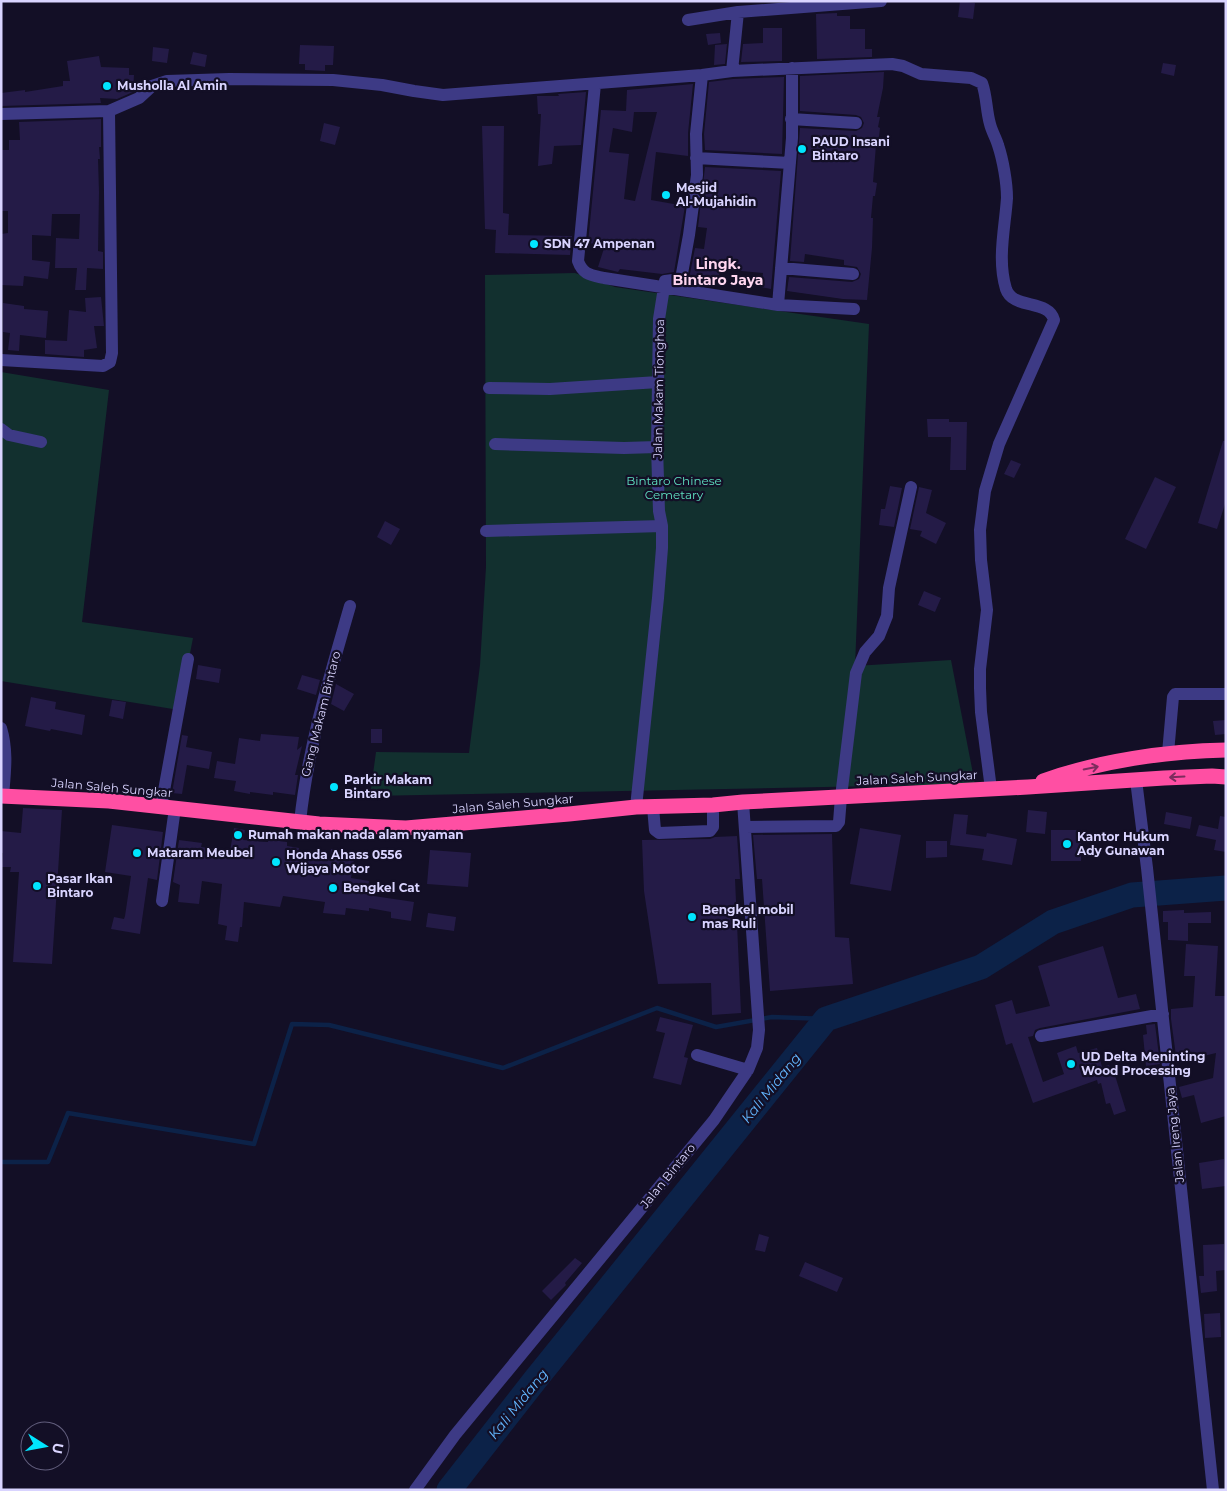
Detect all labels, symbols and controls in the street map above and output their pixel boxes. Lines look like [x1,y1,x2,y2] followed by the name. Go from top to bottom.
[117,78,227,93] place label: Musholla Al Amin
[101,80,113,92] marker: Musholla Al Amin
[812,134,890,163] place label: PAUD Insani Bintaro
[796,143,808,155] marker: PAUD Insani Bintaro
[675,180,756,209] place label: Mesjid Al-Mujahidin
[660,189,672,201] marker: Mesjid Al-Mujahidin
[544,236,655,251] place label: SDN 47 Ampenan
[528,238,540,250] marker: SDN 47 Ampenan
[673,255,763,289] district label: Lingk. Bintaro Jaya
[650,319,667,460] street label: Jalan Makam Tionghoa
[626,473,722,502] park label: Bintaro Chinese Cemetary
[298,650,343,778] street label: Gang Makam Bintaro
[1082,762,1098,772] one-way arrow
[855,767,978,788] street label: Jalan Saleh Sungkar
[344,772,432,801] place label: Parkir Makam Bintaro
[1169,772,1186,782] one-way arrow
[50,775,173,800] street label: Jalan Saleh Sungkar
[328,781,340,793] marker: Parkir Makam Bintaro
[451,791,574,816] street label: Jalan Saleh Sungkar
[248,827,464,842] place label: Rumah makan nada alam nyaman
[232,829,244,841] marker: Rumah makan nada alam nyaman
[1076,829,1169,858] place label: Kantor Hukum Ady Gunawan
[1061,838,1073,850] marker: Kantor Hukum Ady Gunawan
[147,845,253,860] place label: Mataram Meubel
[131,847,143,859] marker: Mataram Meubel
[286,847,402,876] place label: Honda Ahass 0556 Wijaya Motor
[270,856,282,868] marker: Honda Ahass 0556 Wijaya Motor
[47,871,113,900] place label: Pasar Ikan Bintaro
[31,880,43,892] marker: Pasar Ikan Bintaro
[343,880,421,895] place label: Bengkel Cat
[327,882,339,894] marker: Bengkel Cat
[702,902,794,931] place label: Bengkel mobil mas Ruli
[686,911,698,923] marker: Bengkel mobil mas Ruli
[737,1049,805,1127] water label: Kali Midang
[1081,1049,1205,1078] place label: UD Delta Meninting Wood Processing
[1065,1058,1077,1070] marker: UD Delta Meninting Wood Processing
[1162,1087,1187,1185] street label: Jalan Ireng Jaya
[636,1140,698,1212] street label: Jalan Bintaro
[484,1365,552,1443] water label: Kali Midang
[20,1421,70,1471] north arrow
[48,1441,68,1456] text: U

